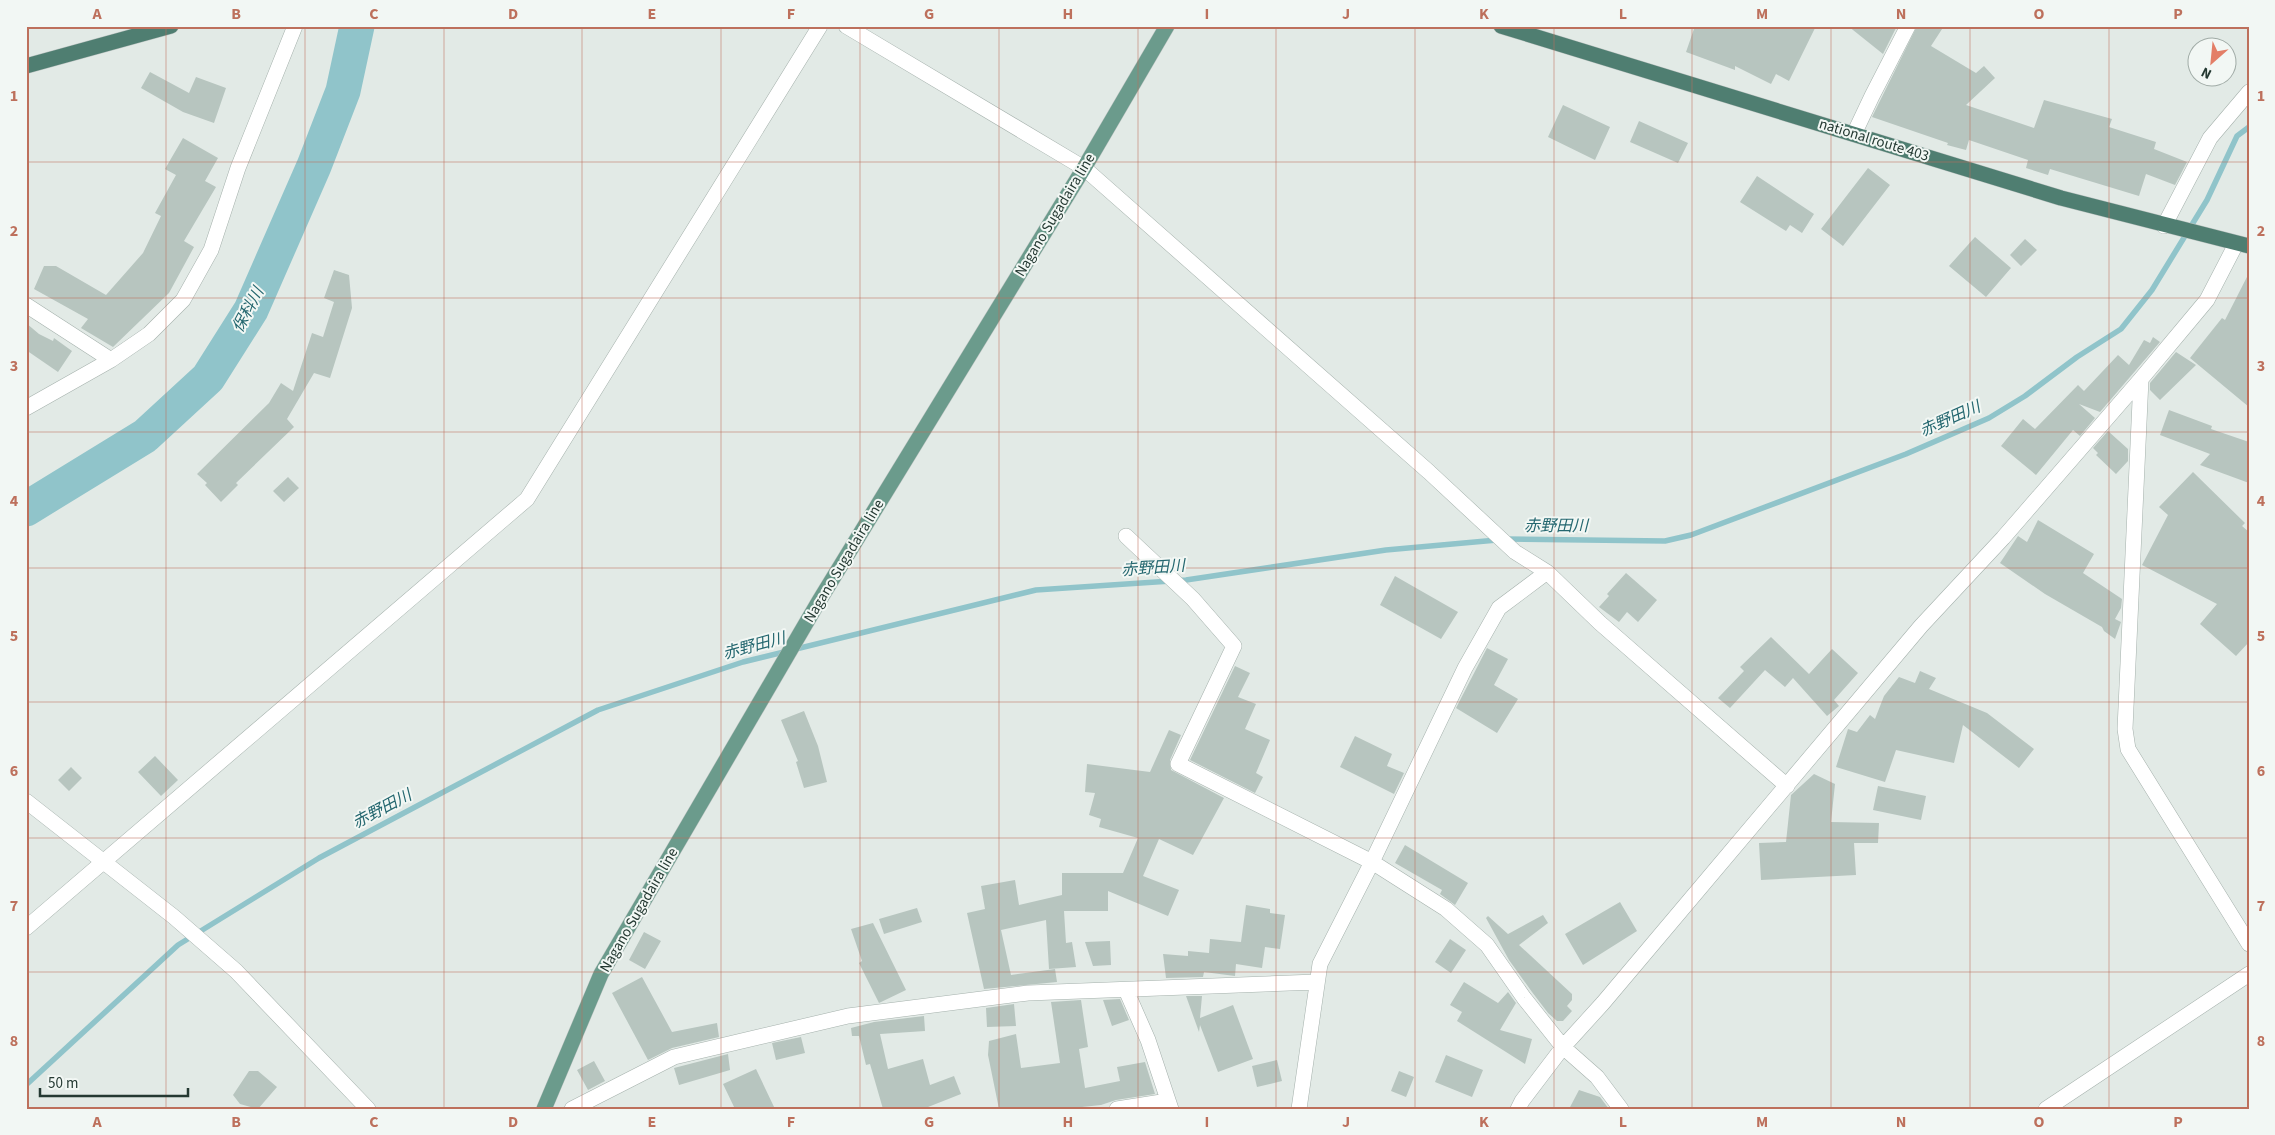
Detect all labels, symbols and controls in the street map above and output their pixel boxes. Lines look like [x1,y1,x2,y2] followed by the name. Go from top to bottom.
[91,3,102,25] text: A
[231,3,241,25] text: B
[369,3,379,25] text: C
[508,3,518,25] text: D
[648,3,656,25] text: E
[787,3,795,25] text: F
[924,3,934,25] text: G
[1063,3,1073,25] text: H
[1205,3,1209,25] text: I
[1342,3,1350,25] text: J
[1479,3,1489,25] text: K
[1619,3,1627,25] text: L
[1756,3,1768,25] text: M
[1896,3,1906,25] text: N
[2034,3,2045,25] text: O
[2173,3,2183,25] text: P
[2188,38,2238,88] north arrow
[2198,62,2215,84] text: N
[10,85,18,107] text: 1
[2257,85,2265,107] text: 1
[1816,113,1932,167] street label: national route 403
[1010,149,1100,281] street label: Nagano Sugadaira line
[10,220,18,242] text: 2
[2257,220,2265,242] text: 2
[227,282,270,336] water label: 保科川
[10,355,18,377] text: 3
[2257,355,2265,377] text: 3
[1916,395,1986,442] water label: 赤野田川
[10,490,19,512] text: 4
[2257,490,2266,512] text: 4
[799,495,889,627] street label: Nagano Sugadaira line
[1524,515,1590,537] water label: 赤野田川
[1120,555,1188,581] water label: 赤野田川
[10,625,18,647] text: 5
[2257,625,2265,647] text: 5
[720,627,790,665] water label: 赤野田川
[10,760,18,782] text: 6
[2257,760,2265,782] text: 6
[349,783,417,834] water label: 赤野田川
[595,844,683,976] street label: Nagano Sugadaira line
[10,895,18,917] text: 7
[2257,895,2265,917] text: 7
[10,1030,18,1052] text: 8
[2257,1030,2265,1052] text: 8
[40,1065,188,1097] scale bar
[48,1073,78,1094] text: 50 m
[91,1111,102,1133] text: A
[231,1111,241,1133] text: B
[369,1111,379,1133] text: C
[508,1111,518,1133] text: D
[648,1111,656,1133] text: E
[787,1111,795,1133] text: F
[924,1111,934,1133] text: G
[1063,1111,1073,1133] text: H
[1205,1111,1209,1133] text: I
[1342,1111,1350,1133] text: J
[1479,1111,1489,1133] text: K
[1619,1111,1627,1133] text: L
[1756,1111,1768,1133] text: M
[1896,1111,1906,1133] text: N
[2034,1111,2045,1133] text: O
[2173,1111,2183,1133] text: P

